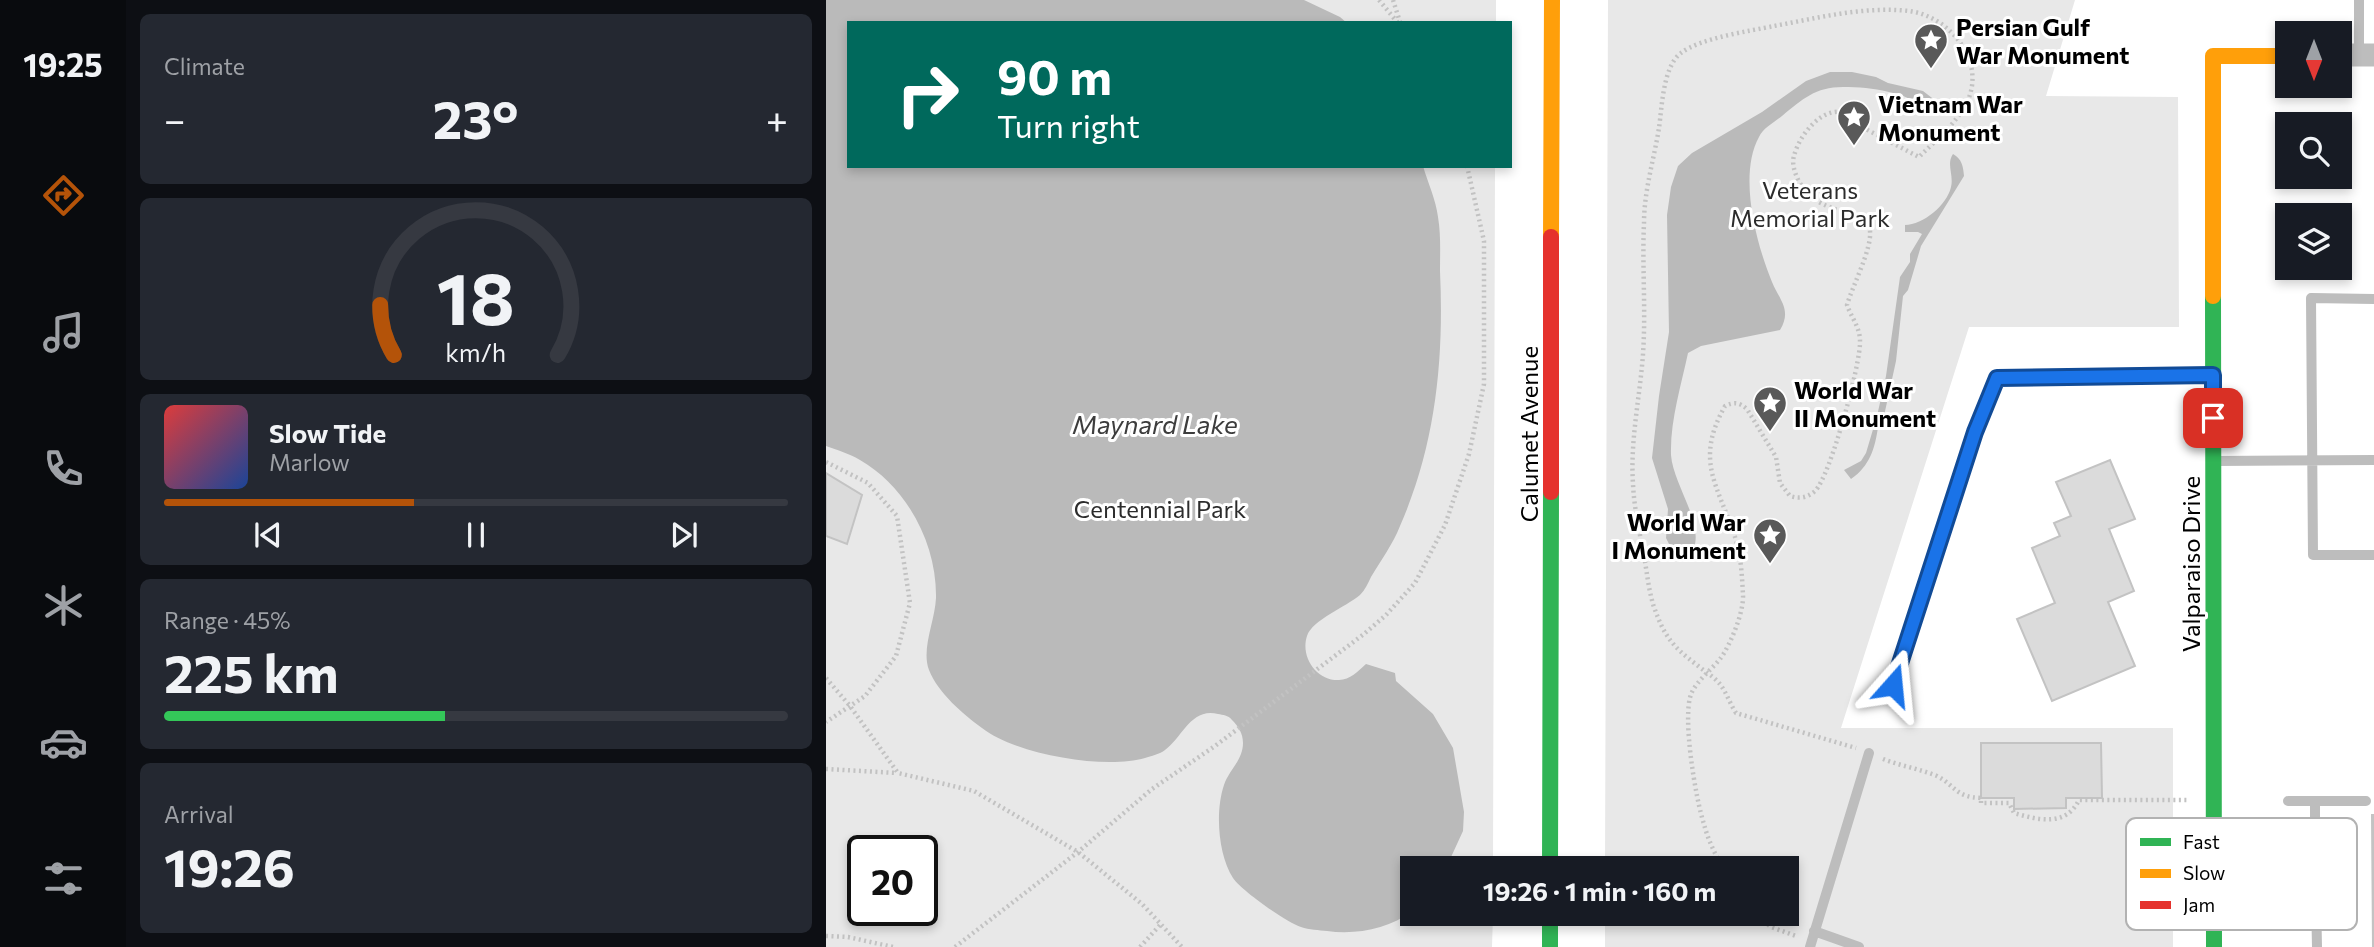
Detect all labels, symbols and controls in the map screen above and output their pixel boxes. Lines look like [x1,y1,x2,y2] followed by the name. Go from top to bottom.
[1956,12,2129,69] place label: Persian Gulf War Monument
[1912,21,1950,70] place icon: Persian Gulf War Monument
[2275,21,2352,98] north arrow
[2275,21,2352,280] map controls
[23,44,103,84] text: 19:25
[997,45,1112,105] text: 90 m
[882,49,973,140] icon: right
[164,52,245,80] text: Climate
[433,86,519,150] text: 23°
[1878,89,2023,146] place label: Vietnam War Monument
[164,95,186,142] text: −
[766,95,788,142] text: +
[1835,98,1873,147] place icon: Vietnam War Monument
[997,105,1140,145] text: Turn right
[2275,112,2352,189] button: search
[39,171,88,220] icon: directions
[1730,175,1890,232] park label: Veterans Memorial Park
[2275,203,2352,280] button: layers
[437,252,515,341] text: 18
[39,308,88,357] icon: music
[446,337,506,367] text: km/h
[1514,346,1543,522] street label: Calumet Avenue
[1794,375,1936,432] place label: World War II Monument
[1751,384,1789,433] place icon: World War II Monument
[2183,388,2243,448] pin
[2194,399,2232,437] icon: arrive
[1072,408,1238,439] water label: Maynard Lake
[269,417,386,448] text: Slow Tide
[39,444,88,493] icon: phone
[269,448,350,476] text: Marlow
[2176,476,2205,652] street label: Valparaiso Drive
[1074,494,1246,523] park label: Centennial Park
[1611,507,1746,564] place label: World War I Monument
[249,516,287,554] icon: previous
[457,516,495,554] icon: pause
[665,516,703,554] icon: next
[1751,516,1789,565] place icon: World War I Monument
[39,581,88,630] icon: climate
[164,606,290,634] text: Range · 45%
[164,640,339,704] text: 225 km
[1856,648,1930,722] position arrow
[39,718,88,767] icon: car
[164,800,234,828] text: Arrival
[2126,818,2357,930] legend
[2183,830,2220,853] text: Fast
[164,834,295,898] text: 19:26
[847,835,938,926] speed limit sign: 20
[39,854,88,903] icon: filters
[2183,861,2225,884] text: Slow
[1483,875,1716,906] text: 19:26 · 1 min · 160 m
[2183,893,2215,916] text: Jam

